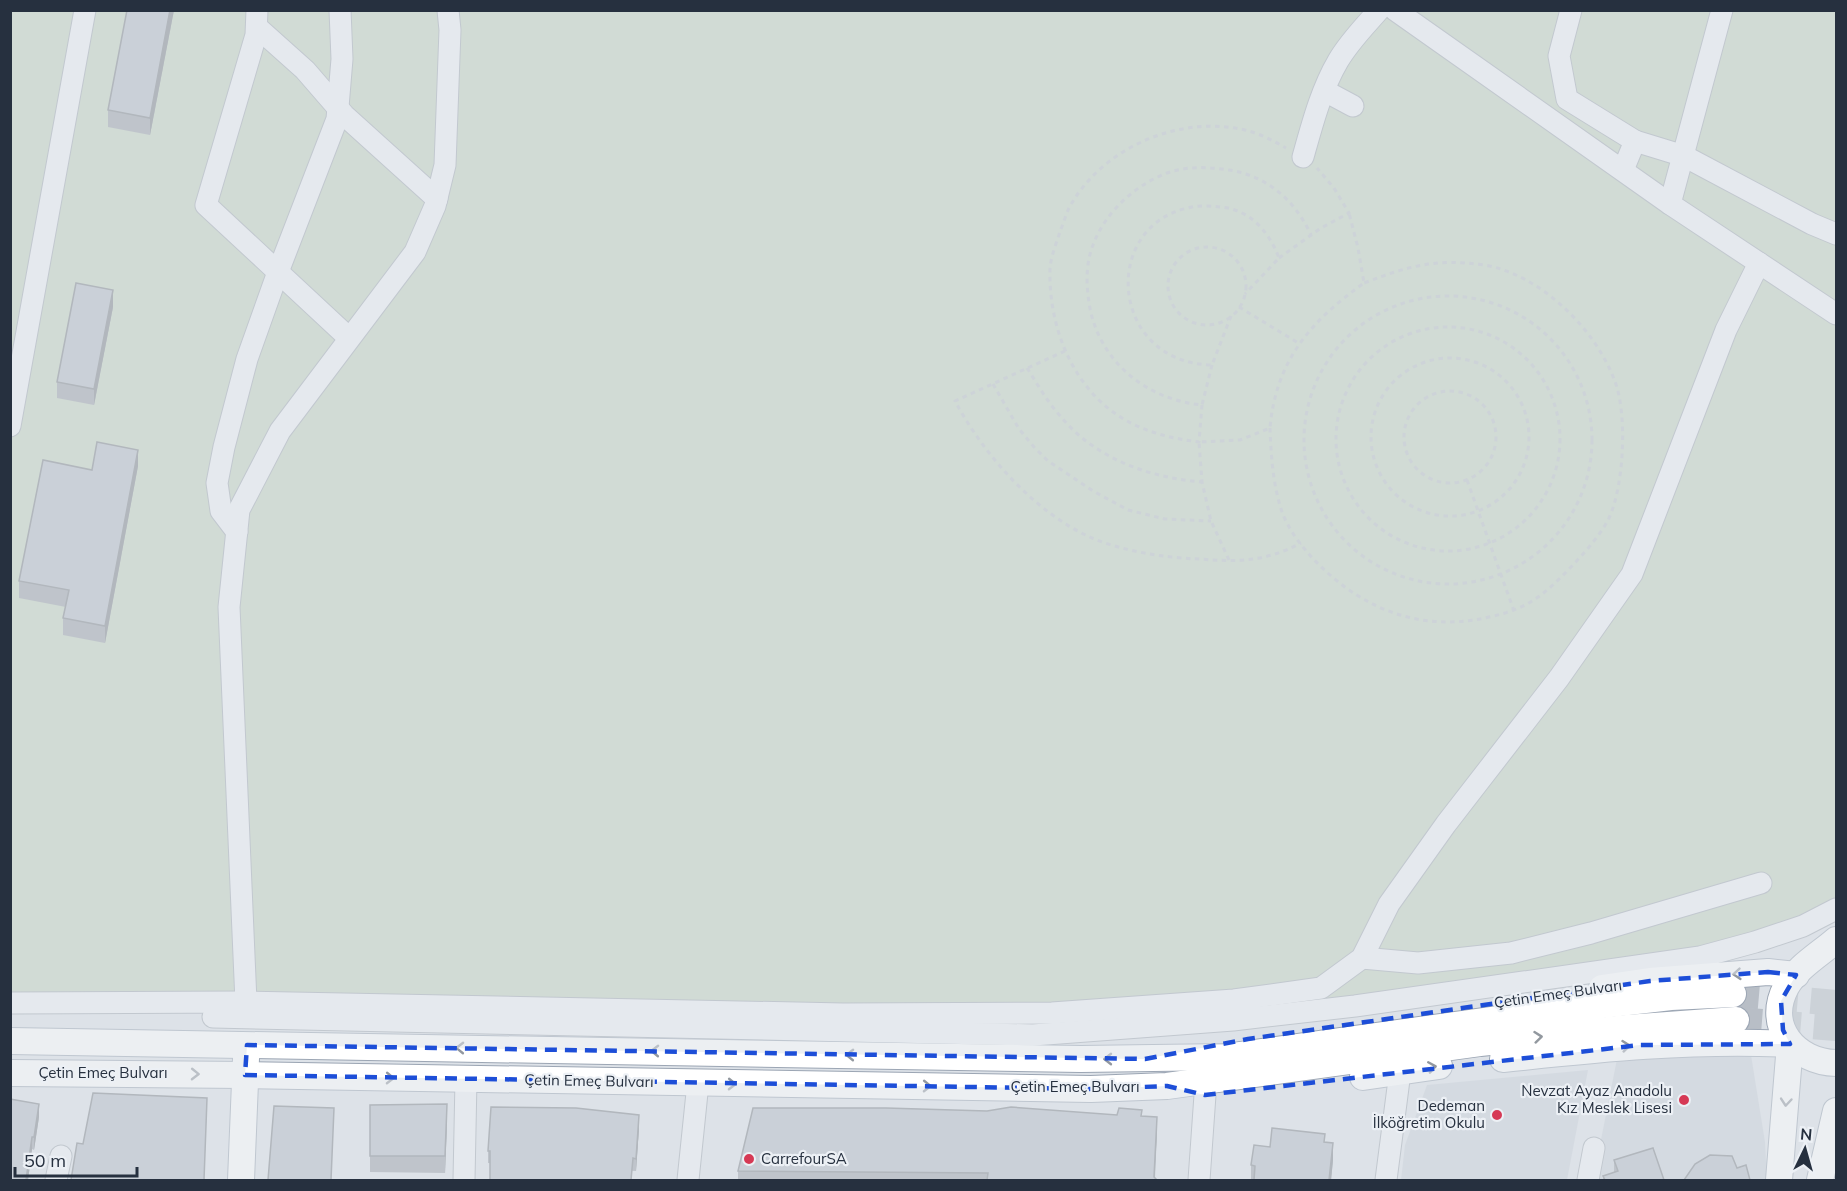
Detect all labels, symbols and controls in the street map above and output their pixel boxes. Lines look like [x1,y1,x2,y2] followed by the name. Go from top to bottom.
[1733,968,1742,981] one-way arrow
[1493,975,1623,1012] street label: Çetin Emeç Bulvarı
[1534,1031,1543,1044] one-way arrow
[1622,1040,1631,1053] one-way arrow
[456,1042,465,1054] one-way arrow
[651,1045,660,1057] one-way arrow
[846,1048,855,1061] one-way arrow
[1104,1053,1113,1065] one-way arrow
[1428,1062,1437,1074] one-way arrow
[38,1063,168,1082] street label: Çetin Emeç Bulvarı
[190,1068,199,1080] one-way arrow
[524,1070,654,1091] street label: Çetin Emeç Bulvarı
[385,1072,394,1084] one-way arrow
[727,1077,736,1090] one-way arrow
[1010,1077,1140,1096] street label: Çetin Emeç Bulvarı
[922,1080,931,1093] one-way arrow
[1521,1081,1672,1117] place label: Nevzat Ayaz Anadolu Kız Meslek Lisesi
[1677,1093,1691,1107] marker: Nevzat Ayaz Anadolu Kız Meslek Lisesi
[1373,1096,1485,1132] place label: Dedeman İlköğretim Okulu
[1779,1097,1792,1106] one-way arrow
[1490,1108,1504,1122] marker: Dedeman İlköğretim Okulu
[1775,1119,1835,1179] north arrow
[1799,1124,1813,1145] text: N
[15,1140,136,1178] scale bar
[24,1149,66,1172] text: 50 m
[761,1149,847,1168] place label: CarrefourSA
[742,1152,756,1166] marker: CarrefourSA

